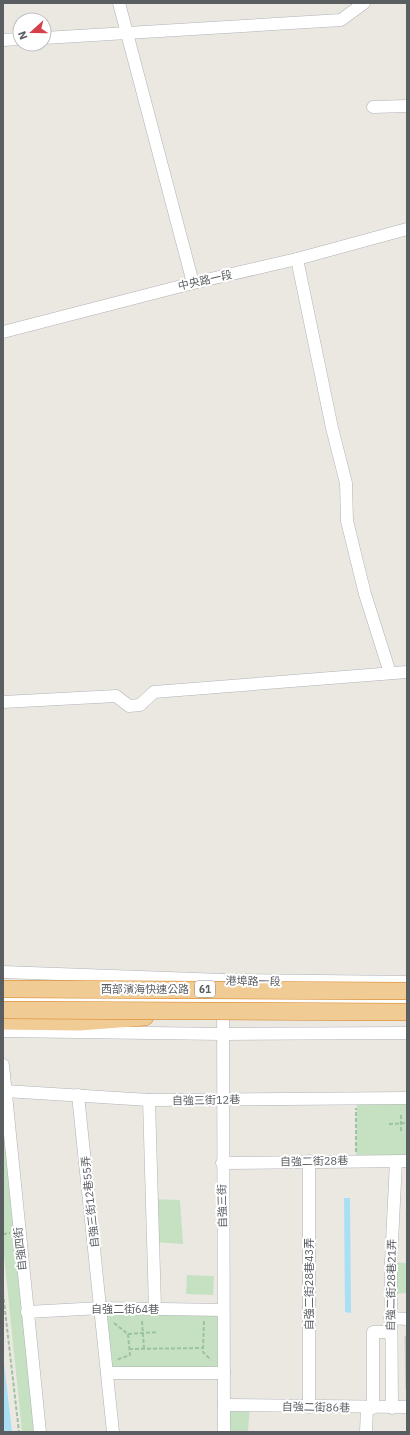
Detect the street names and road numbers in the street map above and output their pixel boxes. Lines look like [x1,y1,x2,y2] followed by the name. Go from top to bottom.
[177,267,233,293] street label: 中央路一段
[225,974,281,988] street label: 港埠路一段
[195,981,215,997] road number: 61
[101,982,189,996] street label: 西部濱海快速公路
[172,1092,240,1108] street label: 自強三街12巷
[280,1153,348,1169] street label: 自強二街28巷
[78,1155,102,1249] street label: 自強三街12巷55弄
[215,1184,229,1228] street label: 自強三街
[11,1226,29,1272] street label: 自強四街
[302,1238,316,1330] street label: 自強二街28巷43弄
[383,1239,399,1331] street label: 自強二街28巷21弄
[91,1302,159,1316] street label: 自強二街64巷
[282,1399,350,1415] street label: 自強二街86巷

